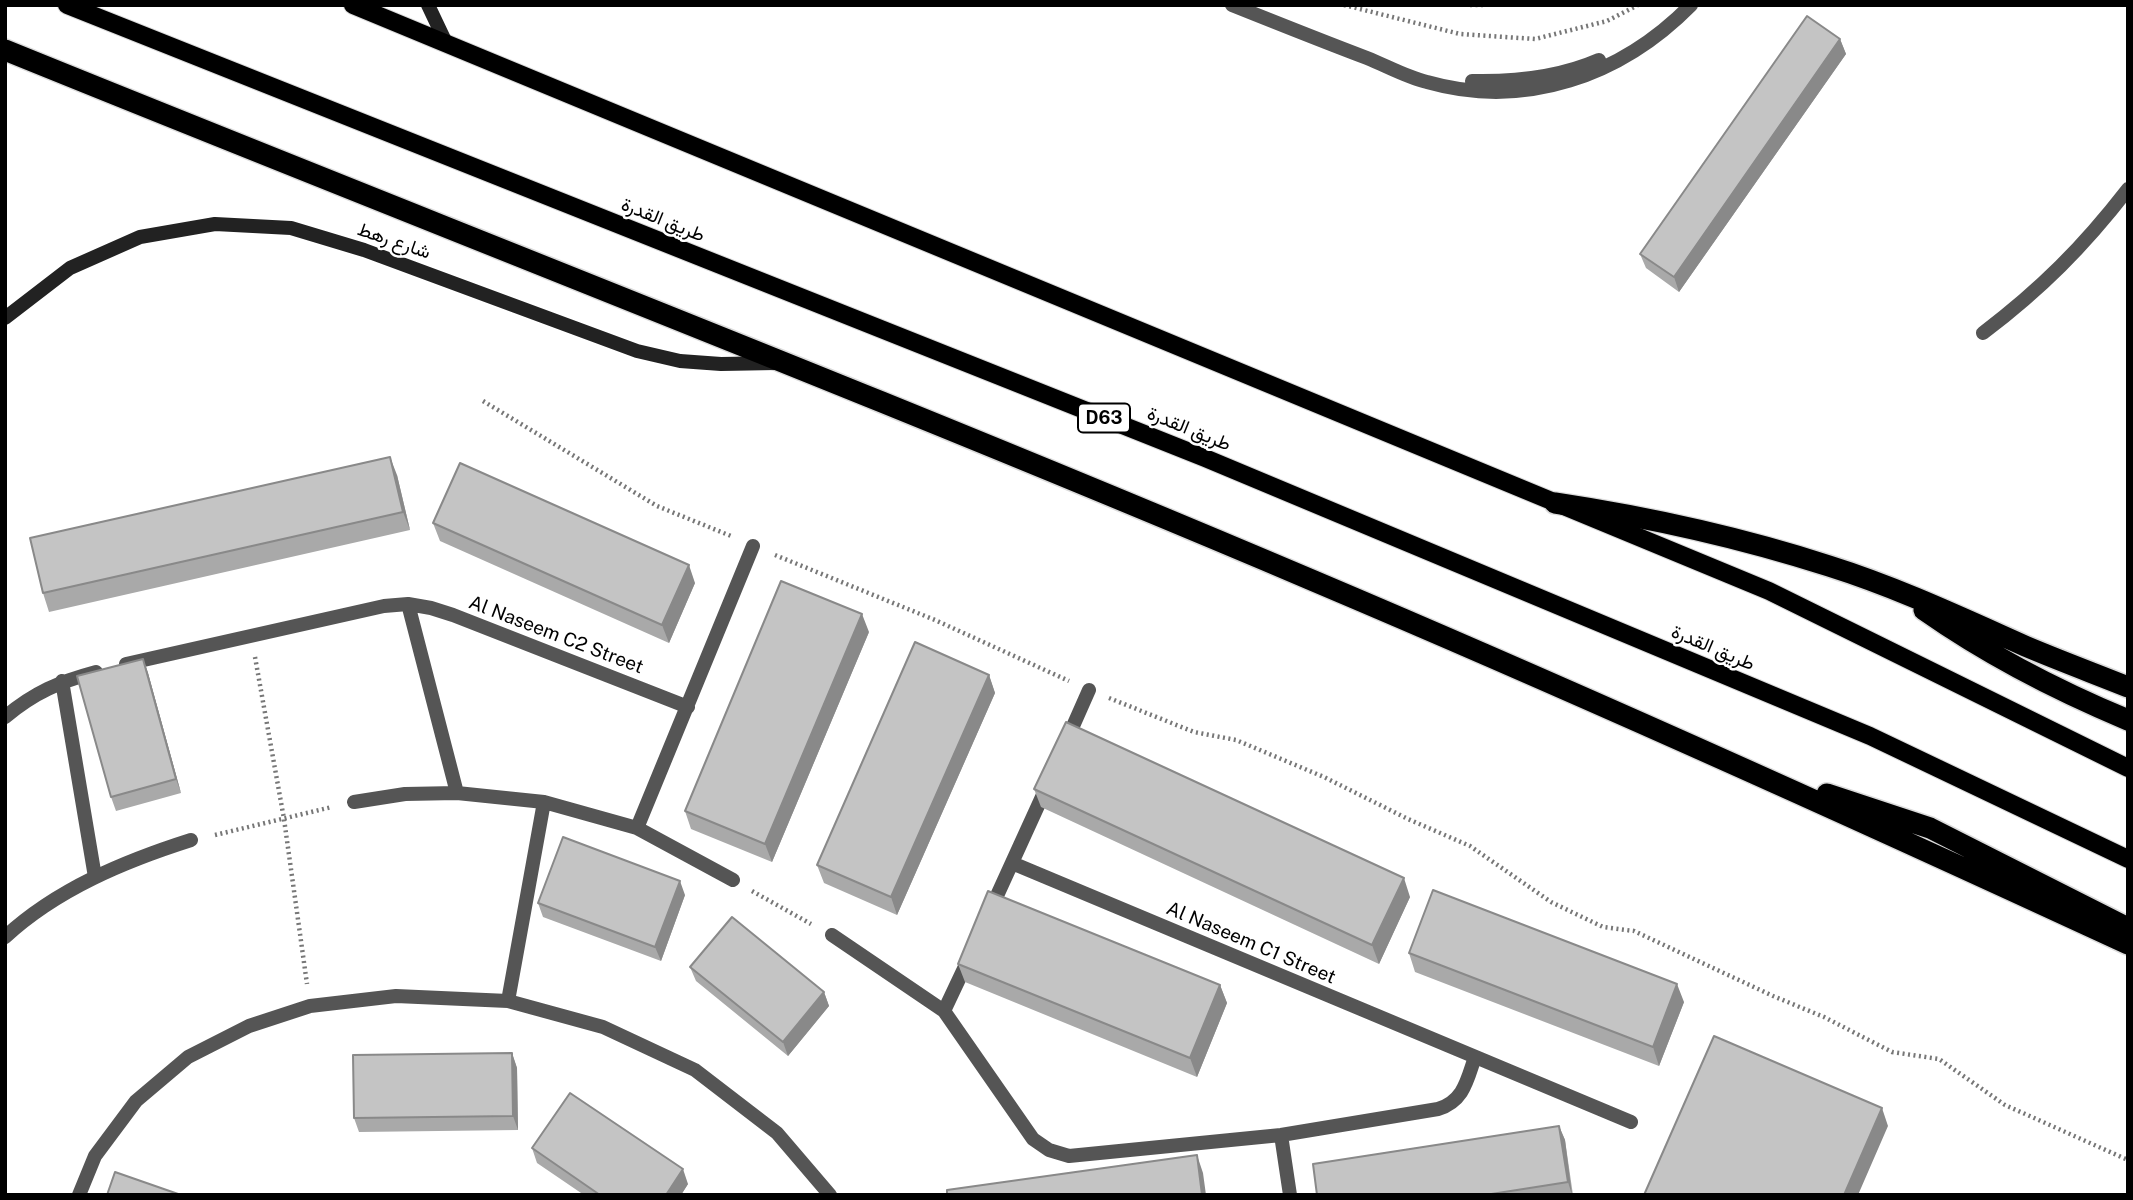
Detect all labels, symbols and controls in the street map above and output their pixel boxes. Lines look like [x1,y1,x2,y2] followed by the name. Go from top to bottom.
[618,193,708,247] street label: طريق القدرة
[355,218,433,264] street label: شارع رهط
[1144,402,1234,456] street label: طريق القدرة
[1078,404,1130,432] road number: D63
[465,591,647,679] street label: Al Naseem C2 Street
[1668,620,1758,676] street label: طريق القدرة
[1163,897,1339,989] street label: Al Naseem C1 Street

